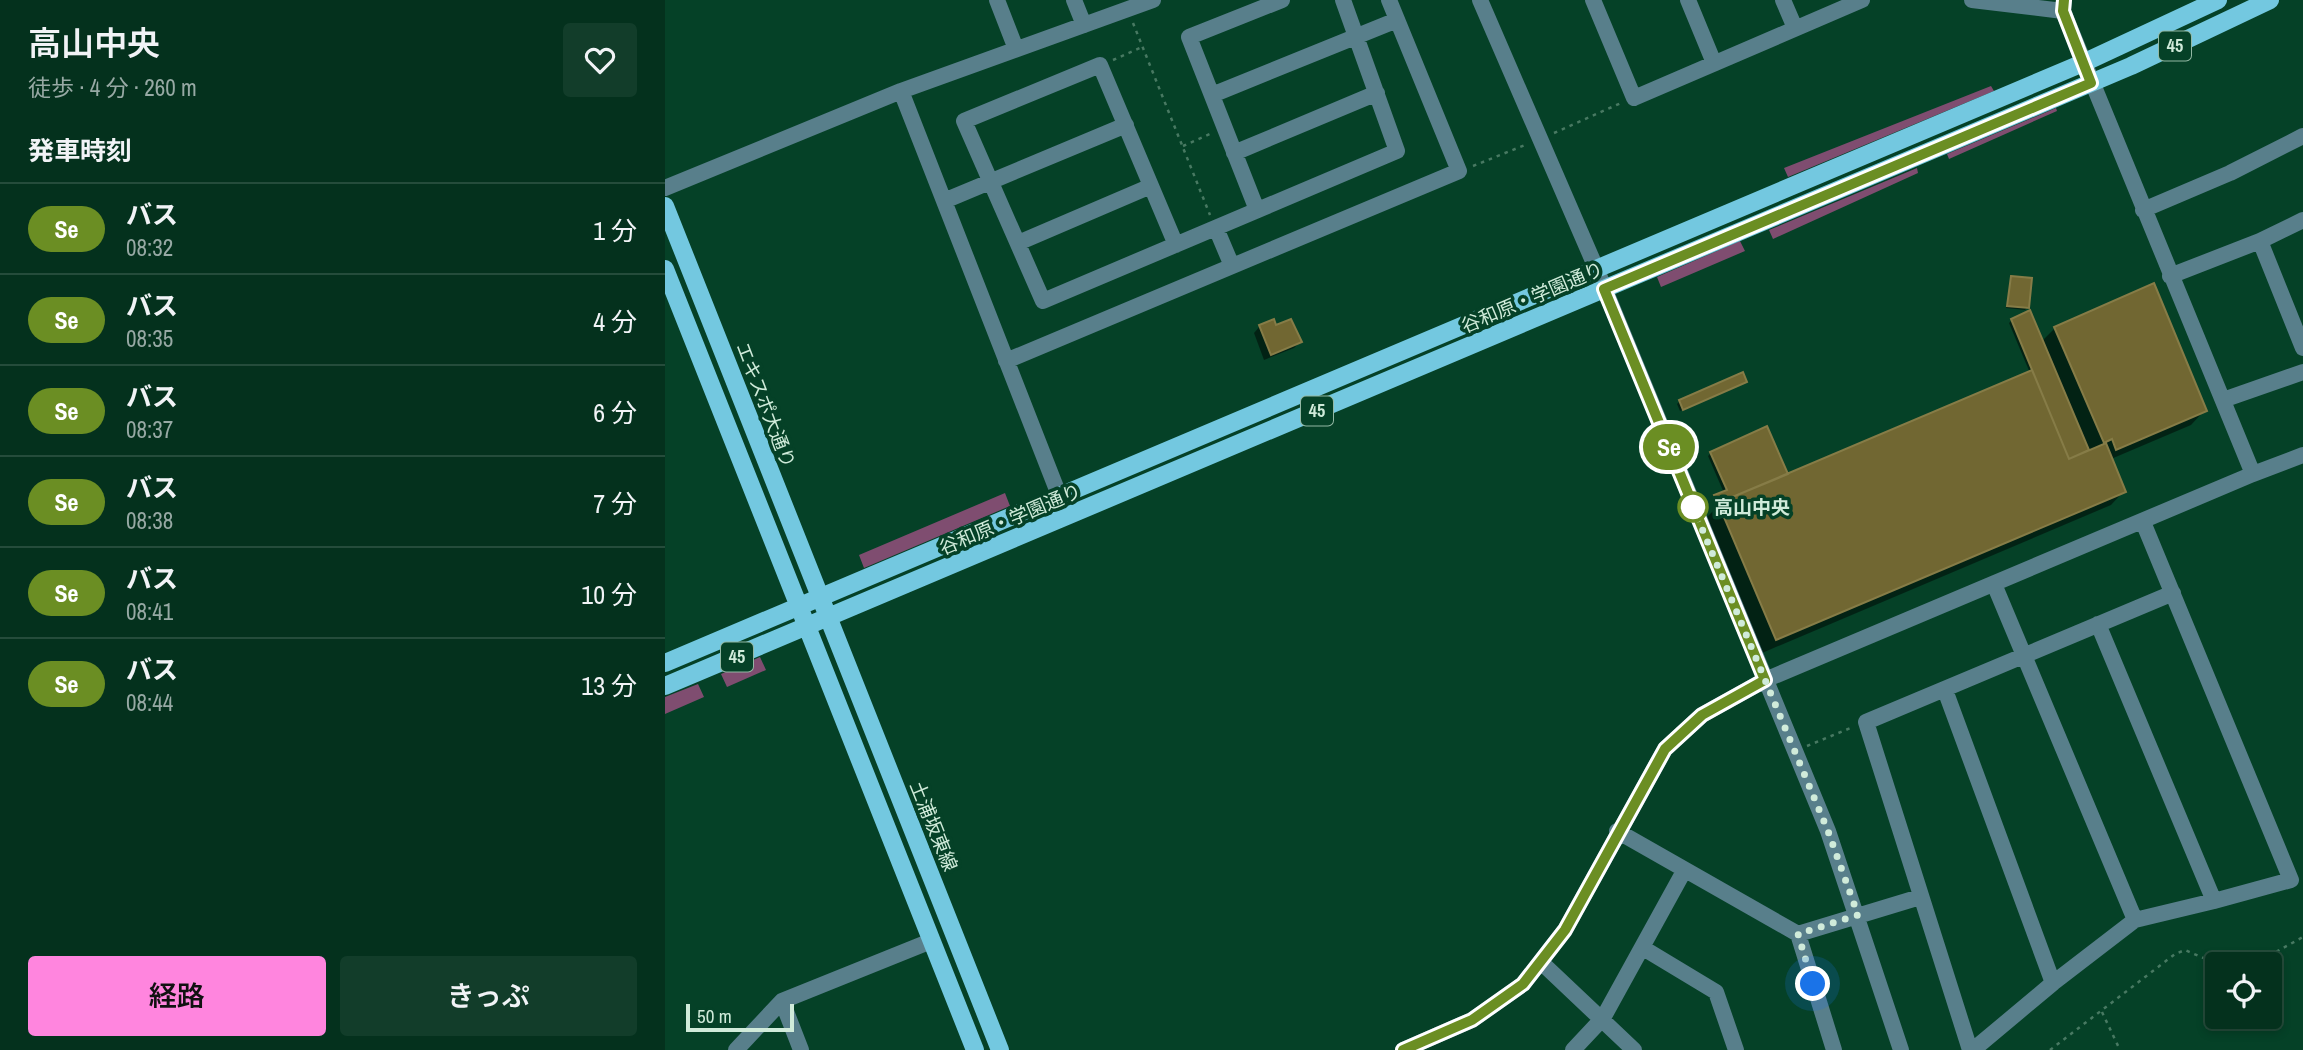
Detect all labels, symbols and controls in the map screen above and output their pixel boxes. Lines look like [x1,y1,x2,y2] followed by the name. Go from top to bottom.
[28,21,160,65] text: 高山中央
[563,23,637,97] button: heart
[2159,32,2191,60] road number: 45
[28,72,197,103] text: 徒歩 · 4 分 · 260 m
[28,133,132,168] text: 発車時刻
[126,197,178,232] text: バス
[54,213,79,245] text: Se
[593,213,637,248] text: 1 分
[126,232,173,263] text: 08:32
[1457,255,1607,339] street label: 谷和原・学園通り
[126,288,178,323] text: バス
[54,304,79,336] text: Se
[593,304,637,339] text: 4 分
[126,323,173,354] text: 08:35
[730,339,802,471] street label: エキスポ大通り
[126,379,178,414] text: バス
[54,395,79,427] text: Se
[593,395,637,430] text: 6 分
[1301,396,1333,426] road number: 45
[126,414,173,445] text: 08:37
[1637,424,1701,470] line badge: Se
[1657,431,1681,463] text: Se
[126,470,178,505] text: バス
[935,477,1085,561] street label: 谷和原・学園通り
[54,486,79,518] text: Se
[593,486,637,521] text: 7 分
[1678,492,1708,522] marker: 高山中央
[1714,494,1790,520] place label: 高山中央
[126,505,173,536] text: 08:38
[126,561,178,596] text: バス
[54,577,79,609] text: Se
[581,577,637,612] text: 10 分
[126,596,173,627] text: 08:41
[721,642,753,672] road number: 45
[126,652,178,687] text: バス
[54,668,79,700] text: Se
[581,668,637,703] text: 13 分
[126,687,173,718] text: 08:44
[904,777,964,875] street label: 土浦坂東線
[2205,952,2282,1029] map controls
[2205,952,2282,1029] button: locate
[28,956,326,1036] button: 経路
[340,956,637,1036] button: きっぷ
[1795,966,1830,1001] your location
[686,1001,795,1033] scale bar
[697,1003,732,1029] text: 50 m

